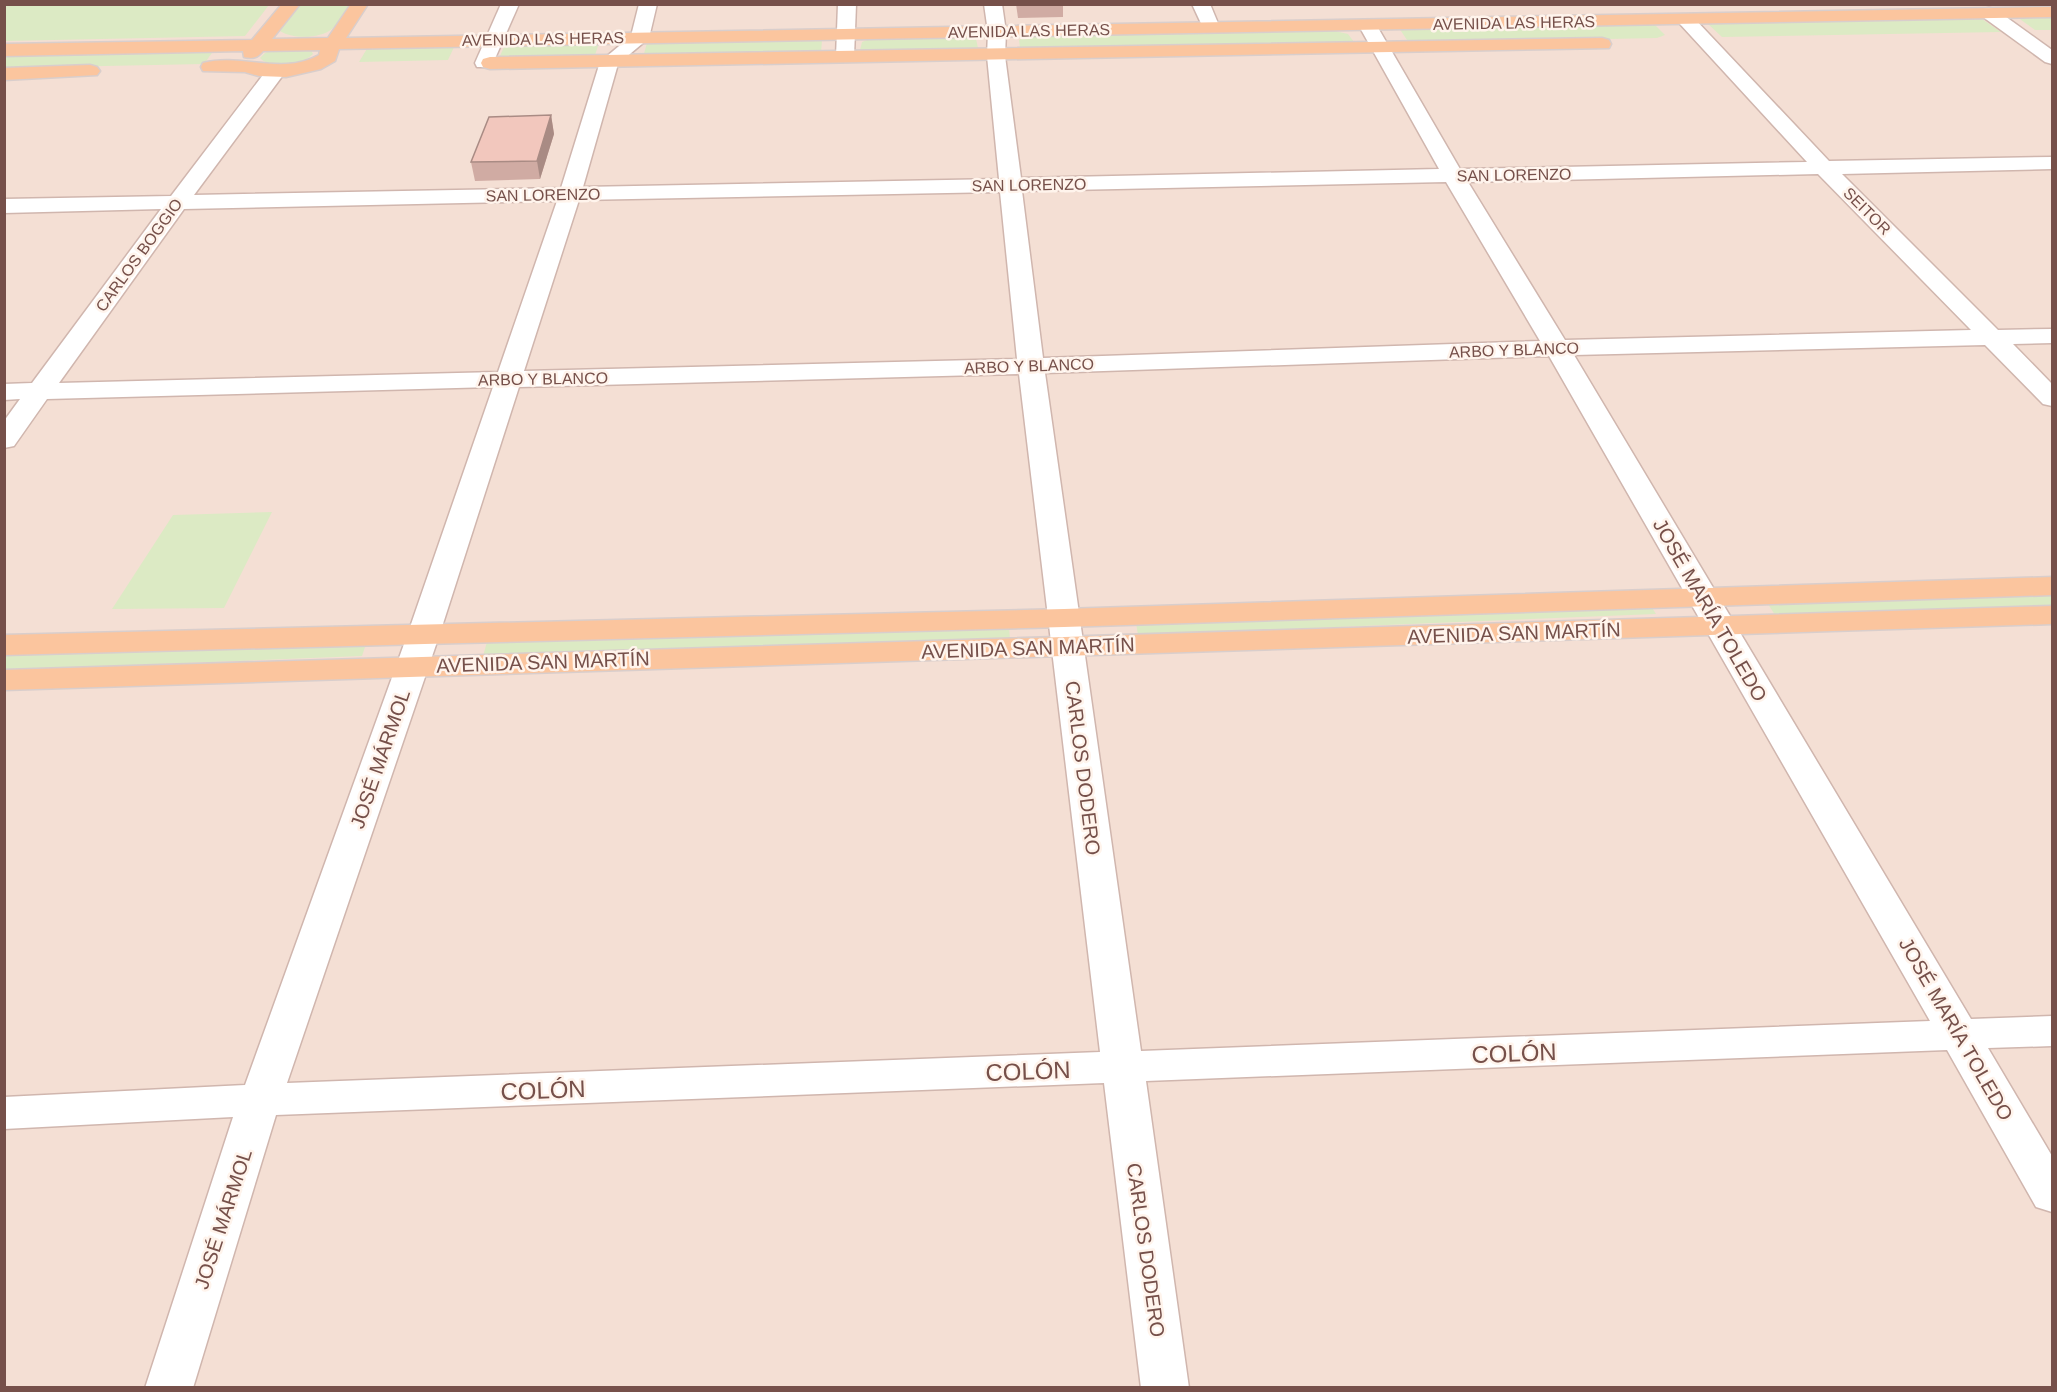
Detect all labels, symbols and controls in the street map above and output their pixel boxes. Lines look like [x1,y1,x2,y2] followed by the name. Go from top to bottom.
[1433,13,1595,33] street label: AVENIDA LAS HERAS
[948,21,1110,41] street label: AVENIDA LAS HERAS
[462,29,624,49] street label: AVENIDA LAS HERAS
[1457,166,1571,184] street label: SAN LORENZO
[972,176,1086,194] street label: SAN LORENZO
[1840,184,1894,238] street label: SEITOR
[486,186,600,204] street label: SAN LORENZO
[92,195,186,315] street label: CARLOS BOGGIO
[1449,339,1579,361] street label: ARBO Y BLANCO
[964,355,1094,377] street label: ARBO Y BLANCO
[478,369,608,389] street label: ARBO Y BLANCO
[1649,515,1771,705] street label: JOSÉ MARÍA TOLEDO
[1407,618,1621,648] street label: AVENIDA SAN MARTÍN
[921,633,1135,663] street label: AVENIDA SAN MARTÍN
[436,647,650,677] street label: AVENIDA SAN MARTÍN
[1061,680,1105,856] street label: CARLOS DODERO
[346,687,414,831] street label: JOSÉ MÁRMOL
[1895,934,2017,1124] street label: JOSÉ MARÍA TOLEDO
[1471,1038,1557,1068] street label: COLÓN
[985,1056,1071,1086] street label: COLÓN
[500,1075,586,1105] street label: COLÓN
[190,1146,256,1292] street label: JOSÉ MÁRMOL
[1123,1162,1169,1338] street label: CARLOS DODERO

